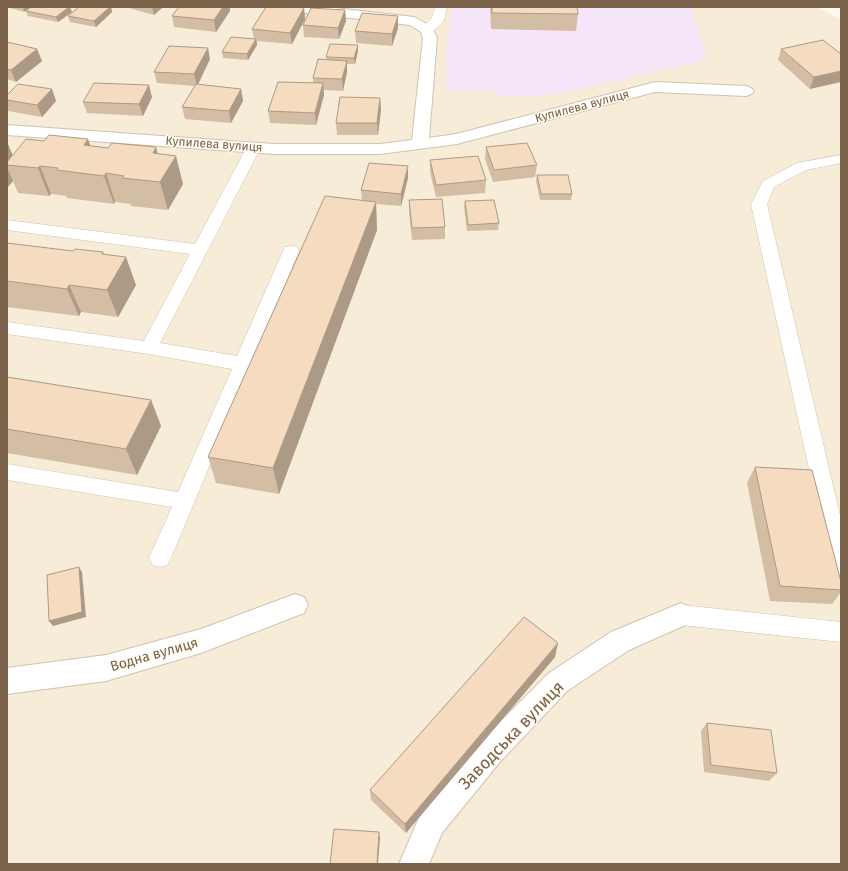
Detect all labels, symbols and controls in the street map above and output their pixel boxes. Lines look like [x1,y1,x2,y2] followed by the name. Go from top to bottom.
[533,87,631,125] street label: Купилева вулиця
[165,134,263,154] street label: Купилева вулиця
[108,634,200,675] street label: Водна вулиця
[454,677,569,794] street label: Заводська вулиця

